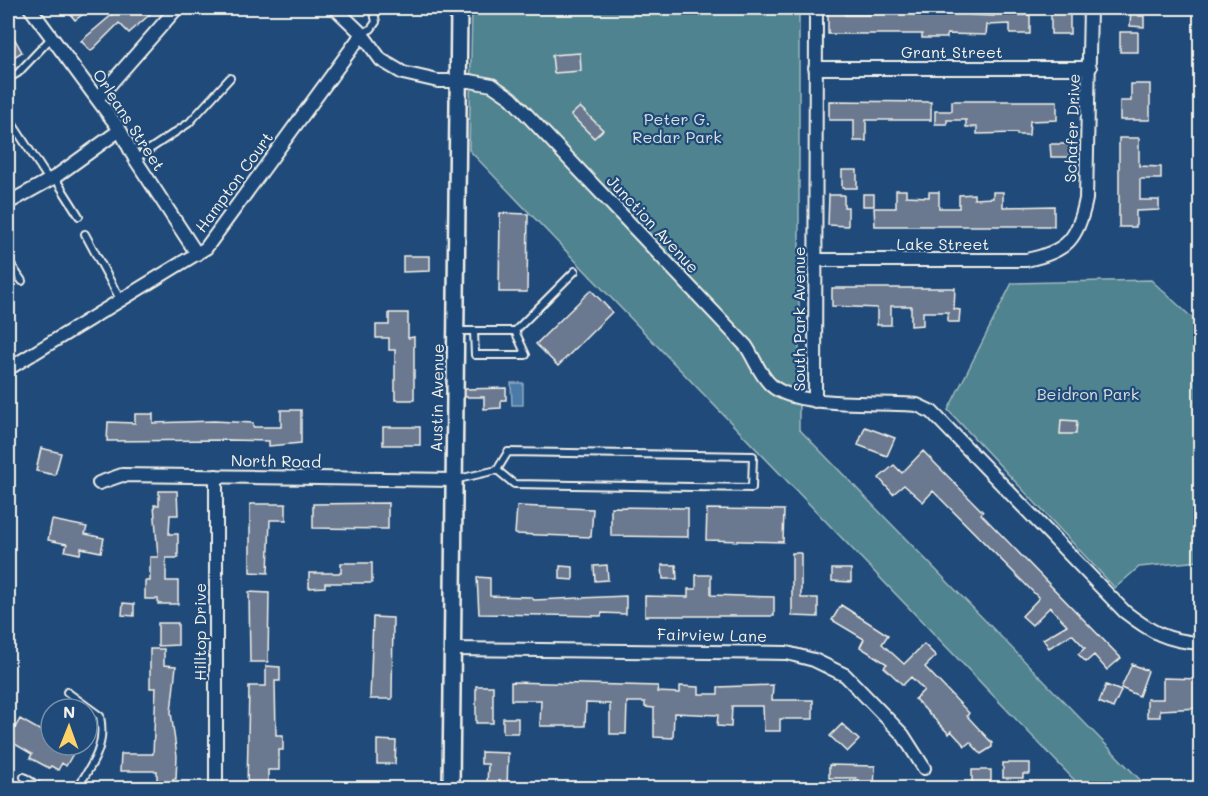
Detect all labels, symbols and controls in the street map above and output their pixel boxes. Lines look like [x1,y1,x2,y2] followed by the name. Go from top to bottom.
[901,41,1003,62] street label: Grant Street
[89,65,170,175] street label: Orleans Street
[1059,73,1084,183] street label: Schafer Drive
[632,108,722,147] park label: Peter G. Redar Park
[190,127,277,236] street label: Hampton Court
[603,170,704,277] street label: Junction Avenue
[897,233,989,254] street label: Lake Street
[788,246,809,392] street label: South Park Avenue
[425,343,448,453] street label: Austin Avenue
[1037,383,1139,404] park label: Beidron Park
[231,449,321,472] street label: North Road
[189,583,210,681] street label: Hilltop Drive
[657,623,767,646] street label: Fairview Lane
[39,697,99,757] north arrow
[63,701,76,722] text: N

